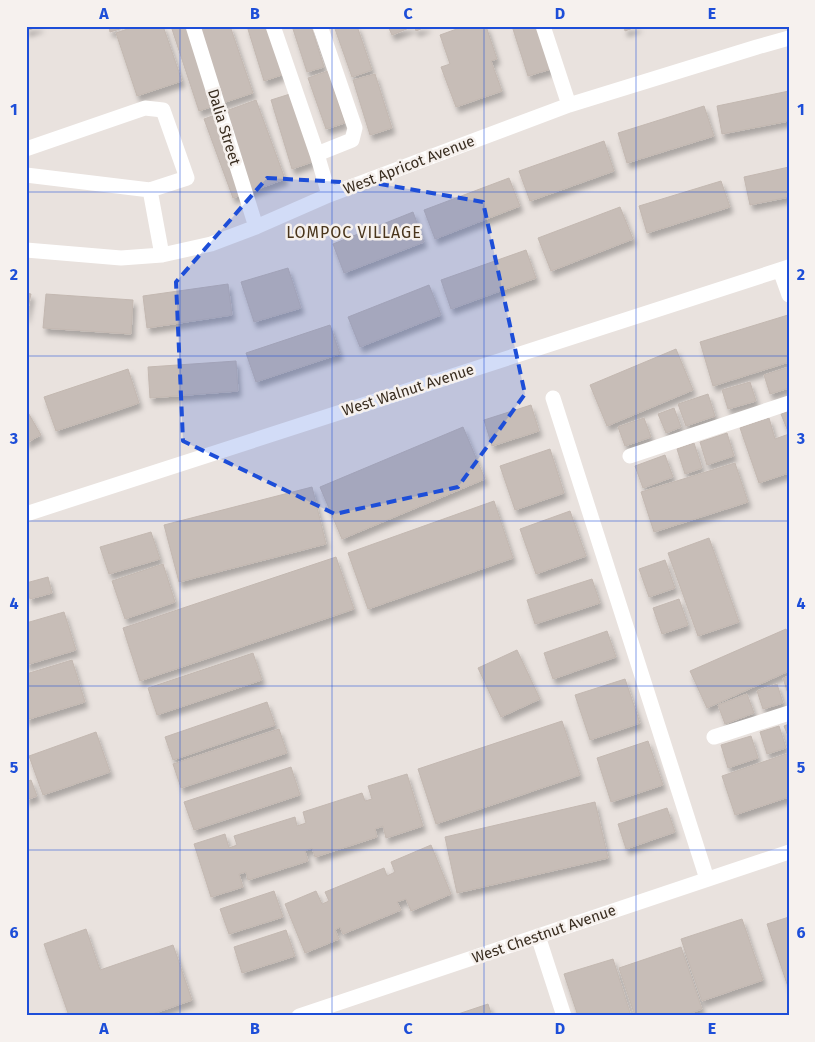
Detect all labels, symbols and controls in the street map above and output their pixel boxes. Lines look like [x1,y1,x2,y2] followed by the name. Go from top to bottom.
[98,4,109,23] text: A
[250,4,260,23] text: B
[403,4,413,23] text: C
[555,4,565,23] text: D
[708,4,716,23] text: E
[204,87,244,168] street label: Dalia Street
[10,100,18,119] text: 1
[797,100,805,119] text: 1
[341,132,477,198] street label: West Apricot Avenue
[286,223,422,242] district label: LOMPOC VILLAGE
[10,265,18,284] text: 2
[797,265,805,284] text: 2
[340,360,476,420] street label: West Walnut Avenue
[9,429,18,448] text: 3
[796,429,805,448] text: 3
[9,594,19,613] text: 4
[796,594,806,613] text: 4
[10,758,19,777] text: 5
[797,758,806,777] text: 5
[470,901,618,967] street label: West Chestnut Avenue
[9,923,19,942] text: 6
[796,923,806,942] text: 6
[98,1019,109,1038] text: A
[250,1019,260,1038] text: B
[403,1019,413,1038] text: C
[555,1019,565,1038] text: D
[708,1019,716,1038] text: E

